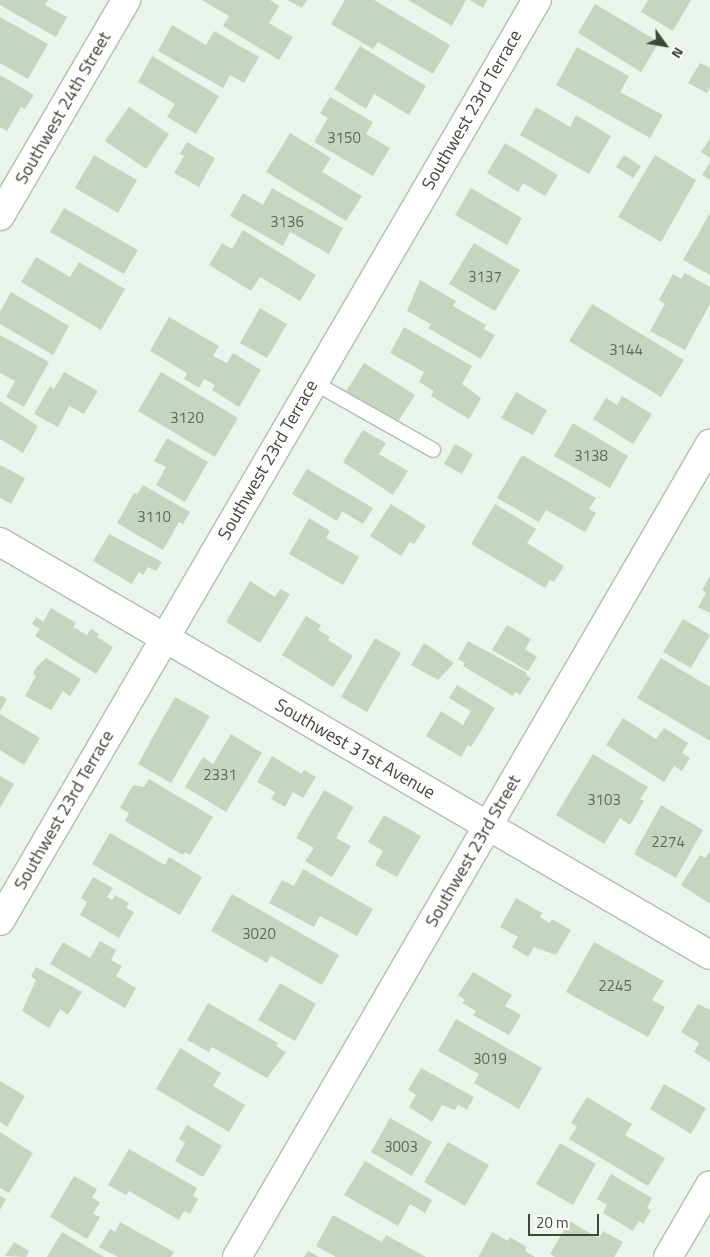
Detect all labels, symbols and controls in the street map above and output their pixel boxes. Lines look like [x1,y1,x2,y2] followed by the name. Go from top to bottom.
[640,20,690,70] north arrow
[417,26,527,194] street label: Southwest 23rd Terrace
[11,28,115,188] street label: Southwest 24th Street
[667,44,690,63] text: N
[327,129,361,147] house number: 3150
[270,213,304,231] house number: 3136
[468,268,502,286] house number: 3137
[609,341,643,359] house number: 3144
[213,376,323,544] street label: Southwest 23rd Terrace
[170,409,204,427] house number: 3120
[574,447,608,465] house number: 3138
[137,508,171,526] house number: 3110
[271,694,439,804] street label: Southwest 31st Avenue
[9,726,119,894] street label: Southwest 23rd Terrace
[203,766,237,784] house number: 2331
[421,771,525,931] street label: Southwest 23rd Street
[587,791,621,809] house number: 3103
[651,833,685,851] house number: 2274
[242,925,276,943] house number: 3020
[598,977,632,995] house number: 2245
[473,1050,507,1068] house number: 3019
[384,1138,418,1156] house number: 3003
[530,1204,601,1236] scale bar
[536,1211,569,1234] text: 20 m

